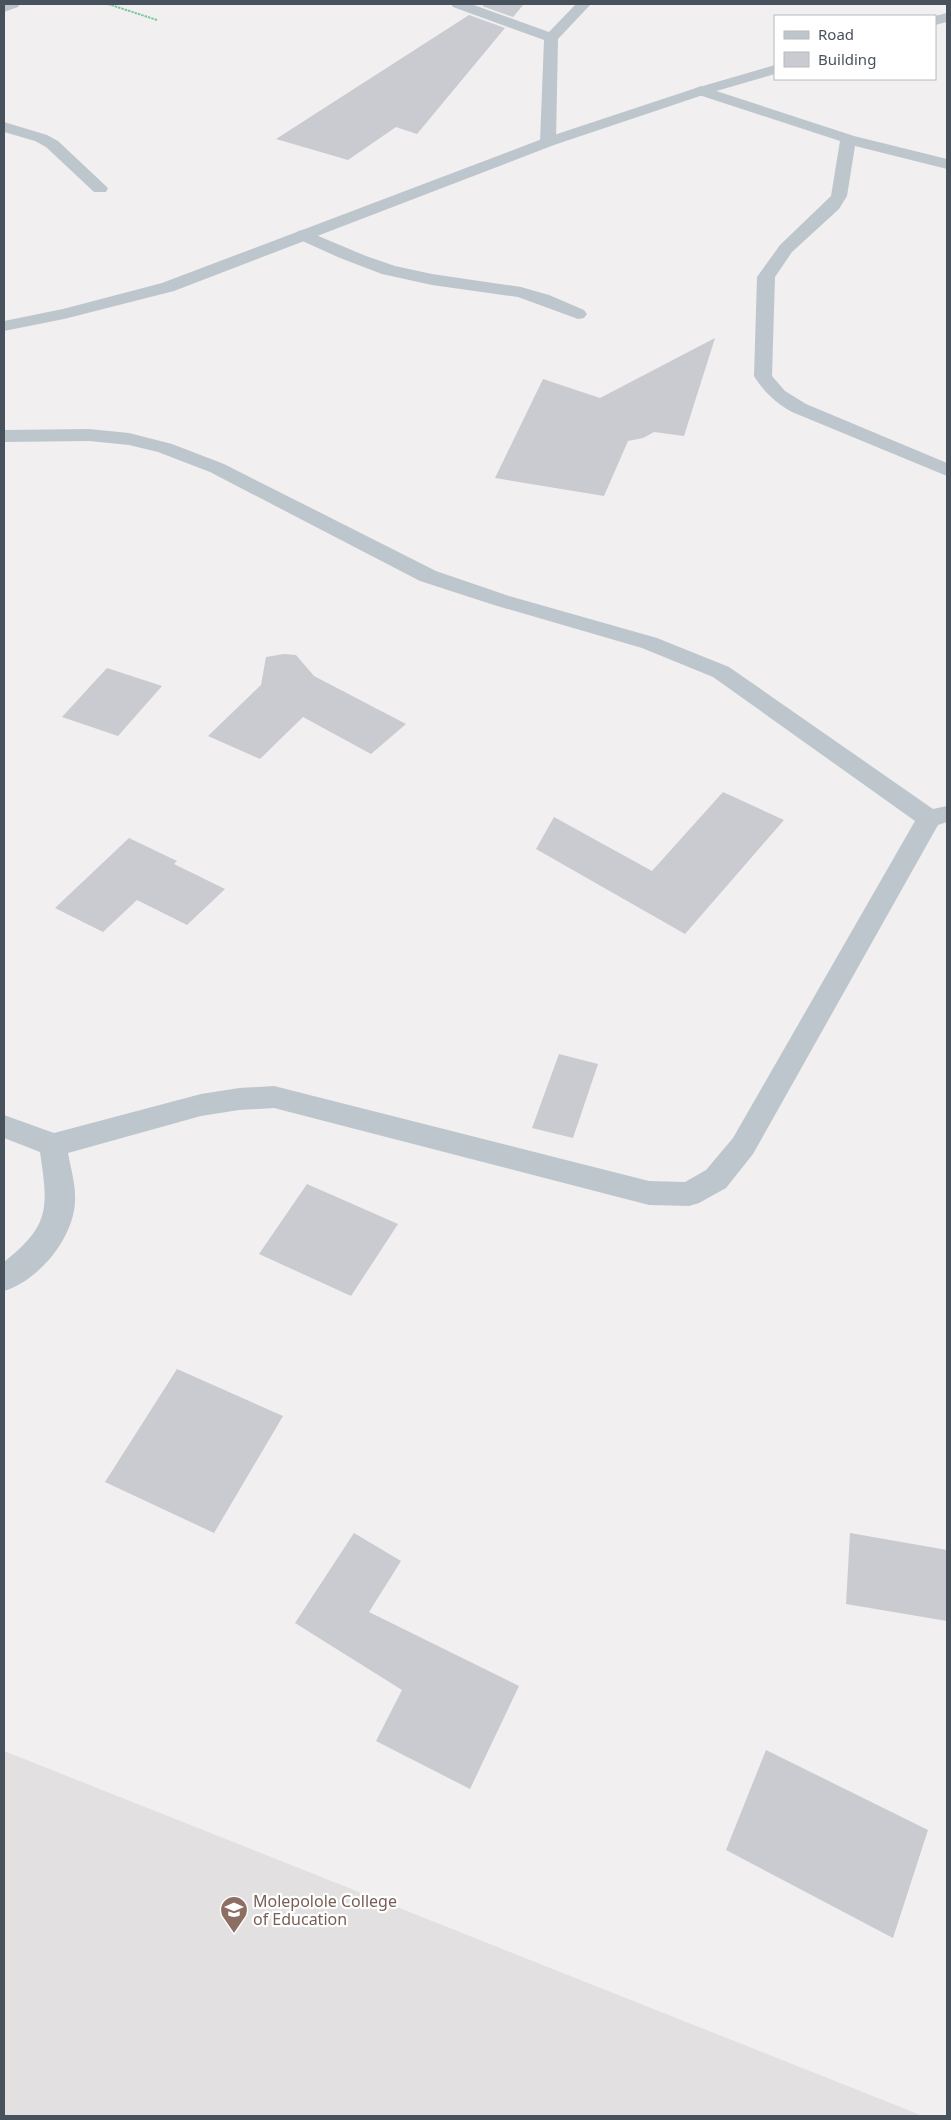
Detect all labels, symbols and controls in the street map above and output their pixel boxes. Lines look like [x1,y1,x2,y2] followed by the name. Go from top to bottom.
[774,15,936,80] legend
[818,24,854,44] text: Road
[818,49,876,69] text: Building
[253,1890,397,1930] place label: Molepolole College of Education
[219,1895,249,1934] school or university icon: Molepolole College of Education

